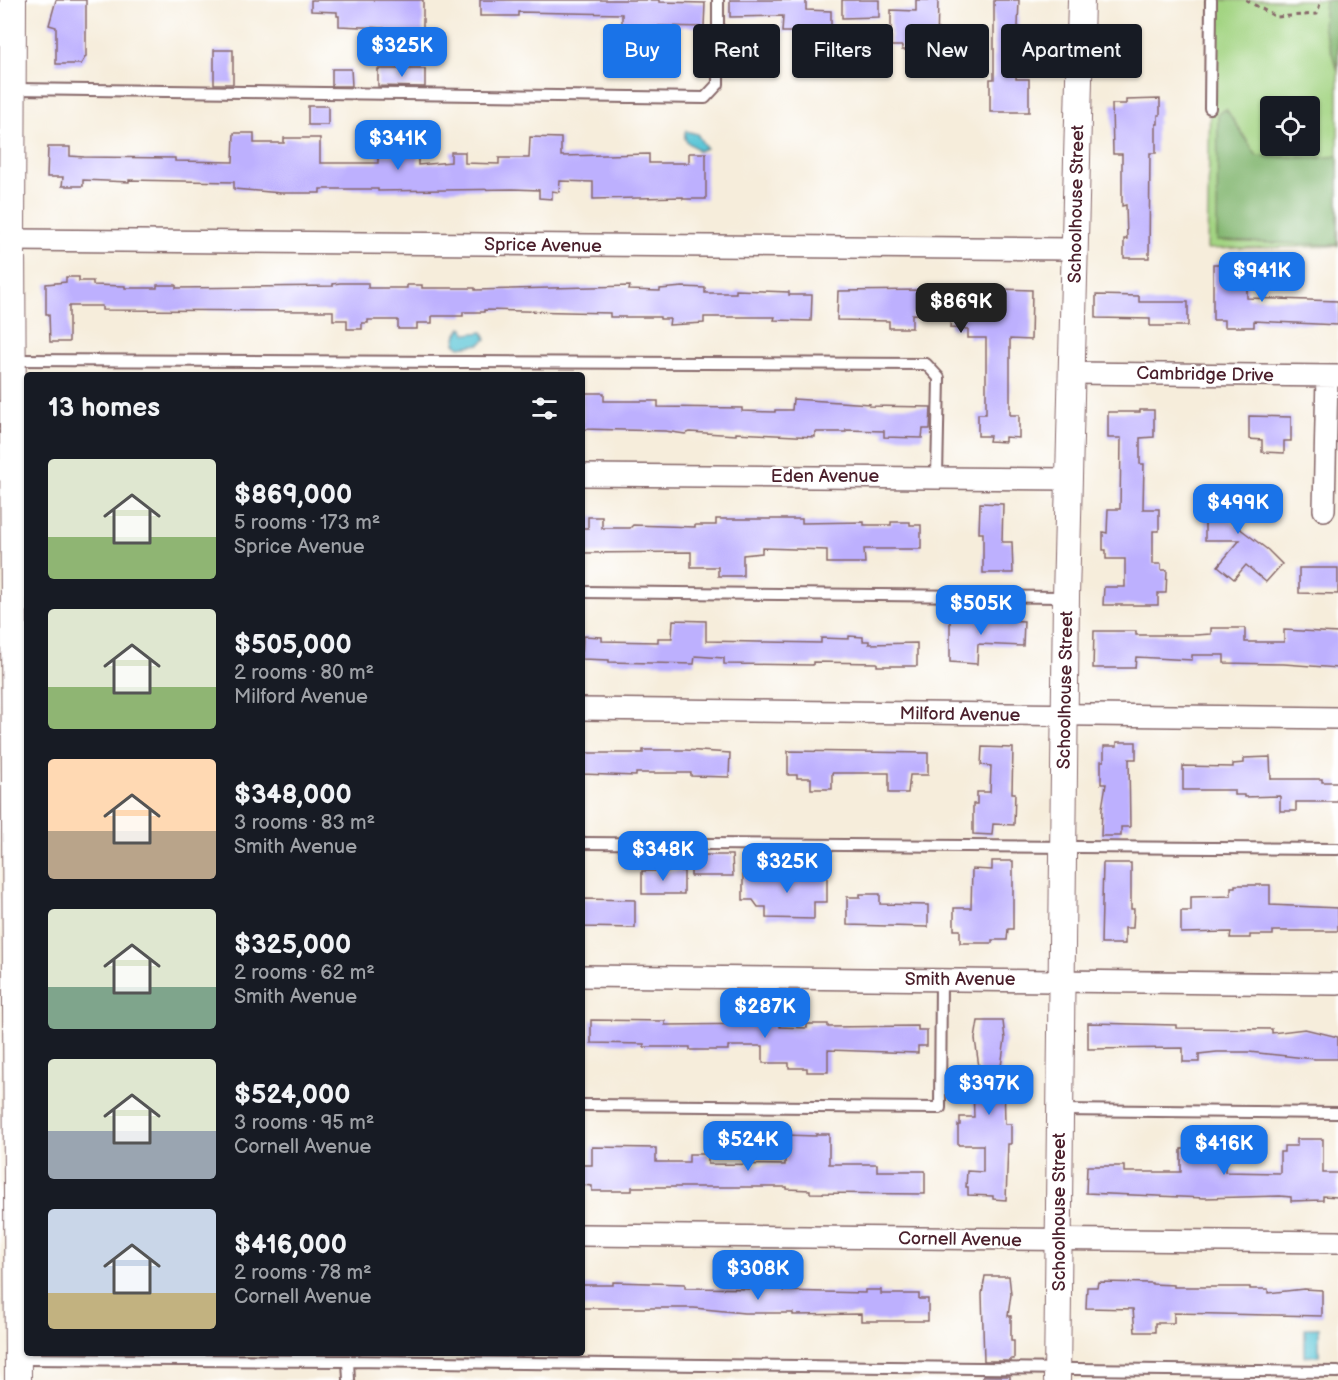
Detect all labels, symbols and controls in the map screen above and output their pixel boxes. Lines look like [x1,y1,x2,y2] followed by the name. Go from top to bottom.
[603,24,681,78] chip: Buy
[693,24,780,78] chip: Rent
[792,24,893,78] chip: Filters
[905,24,989,78] chip: New
[1001,24,1142,78] chip: Apartment
[360,27,444,78] pin: $325K
[371,34,433,58] text: $325K
[1260,96,1320,156] map controls
[1260,96,1320,156] button: locate
[356,120,440,171] pin: $341K
[1065,124,1088,283] street label: Schoolhouse Street
[369,127,427,151] text: $341K
[484,234,602,257] street label: Sprice Avenue
[1220,252,1304,303] pin: $941K
[1233,259,1291,283] text: $941K
[919,283,1003,334] pin: $869K
[930,290,992,314] text: $869K
[1136,363,1274,386] street label: Cambridge Drive
[528,392,561,425] icon: filters
[48,393,160,424] text: 13 homes
[771,466,879,487] street label: Eden Avenue
[234,480,352,511] text: $869,000
[96,483,168,555] icon: home
[1196,484,1280,535] pin: $499K
[1207,491,1269,515] text: $499K
[234,511,380,535] text: 5 rooms · 173 m²
[234,535,365,559] text: Sprice Avenue
[939,585,1023,636] pin: $505K
[950,592,1012,616] text: $505K
[1054,610,1077,769] street label: Schoolhouse Street
[234,630,352,661] text: $505,000
[96,633,168,705] icon: home
[234,661,374,685] text: 2 rooms · 80 m²
[234,685,368,709] text: Milford Avenue
[900,703,1021,726] street label: Milford Avenue
[234,780,352,811] text: $348,000
[96,783,168,855] icon: home
[234,811,375,835] text: 3 rooms · 83 m²
[621,831,705,882] pin: $348K
[234,835,357,859] text: Smith Avenue
[632,838,694,862] text: $348K
[745,843,829,894] pin: $325K
[756,850,818,874] text: $325K
[234,930,351,961] text: $325,000
[96,933,168,1005] icon: home
[234,961,375,985] text: 2 rooms · 62 m²
[905,969,1016,990] street label: Smith Avenue
[234,985,357,1009] text: Smith Avenue
[723,988,807,1039] pin: $287K
[734,995,796,1019] text: $287K
[947,1065,1031,1116] pin: $397K
[958,1072,1020,1096] text: $397K
[234,1080,350,1111] text: $524,000
[96,1083,168,1155] icon: home
[234,1111,374,1135] text: 3 rooms · 95 m²
[706,1121,790,1172] pin: $524K
[1182,1125,1266,1176] pin: $416K
[717,1128,779,1152] text: $524K
[1049,1132,1070,1291] street label: Schoolhouse Street
[1195,1132,1253,1156] text: $416K
[234,1135,371,1159] text: Cornell Avenue
[898,1228,1022,1251] street label: Cornell Avenue
[234,1230,347,1261] text: $416,000
[96,1233,168,1305] icon: home
[716,1250,800,1301] pin: $308K
[727,1257,789,1281] text: $308K
[234,1261,372,1285] text: 2 rooms · 78 m²
[234,1285,371,1309] text: Cornell Avenue

